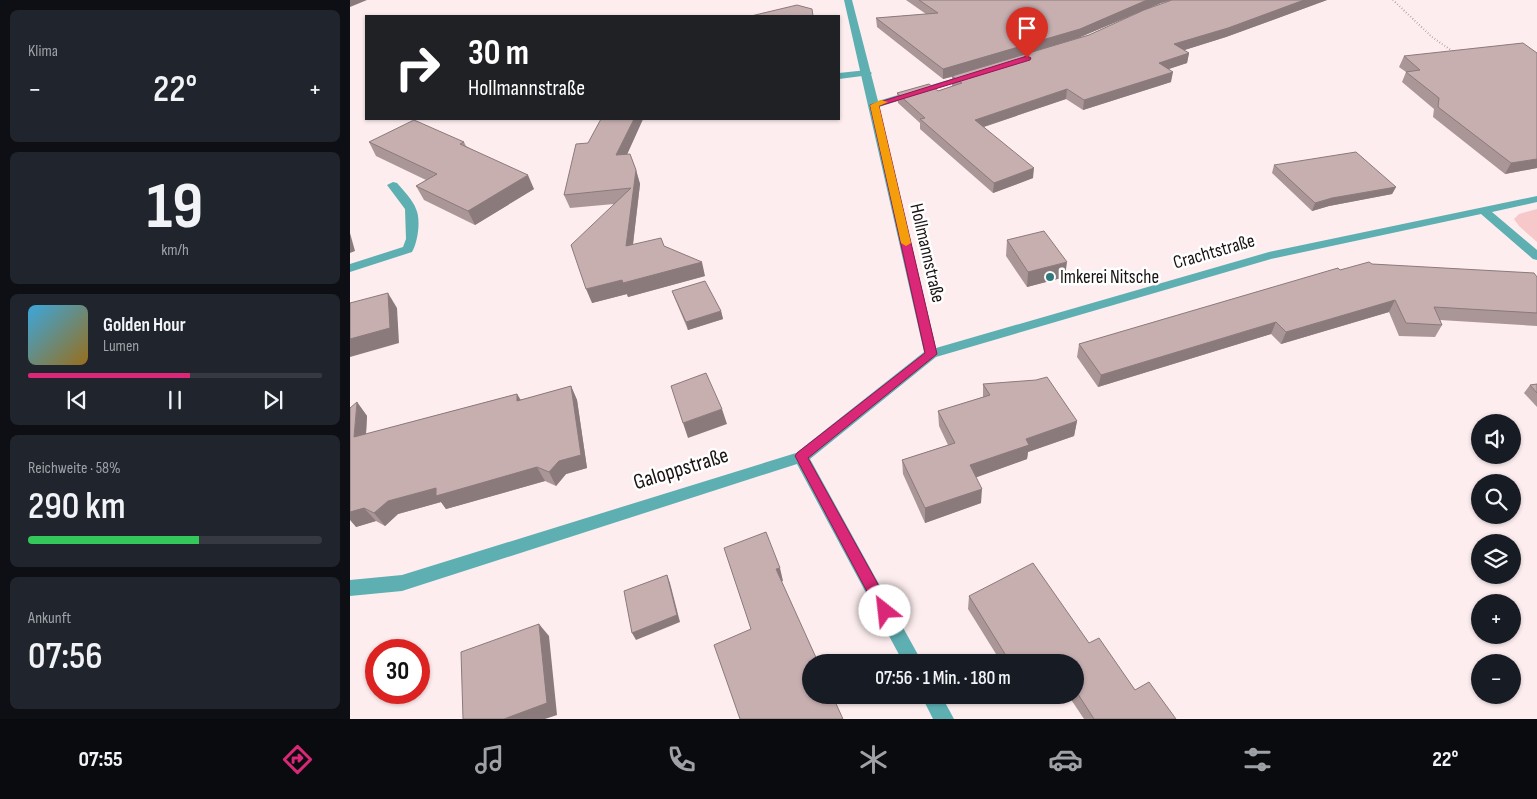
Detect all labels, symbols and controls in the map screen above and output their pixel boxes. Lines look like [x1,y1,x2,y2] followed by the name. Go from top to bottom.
[1006,7,1048,58] pin
[1013,14,1041,42] icon: arrive
[468,32,529,75] text: 30 m
[385,35,450,100] icon: right
[28,42,58,61] text: Klima
[153,67,197,112] text: 22°
[28,73,42,106] text: −
[308,73,322,106] text: +
[468,75,585,102] text: Hollmannstraße
[147,169,203,247] text: 19
[904,201,950,305] street label: Hollmannstraße
[1171,229,1257,275] street label: Crachtstraße
[161,241,189,260] text: km/h
[1060,266,1159,289] place label: Imkerei Nitsche
[1044,271,1056,283] marker: Imkerei Nitsche
[103,314,186,337] text: Golden Hour
[103,337,139,356] text: Lumen
[63,386,91,414] icon: previous
[161,386,189,414] icon: pause
[259,386,287,414] icon: next
[1471,414,1521,704] map controls
[1471,414,1521,464] button: sound
[630,442,732,496] street label: Galoppstraße
[28,459,121,478] text: Reichweite · 58%
[1471,474,1521,524] button: search
[28,484,126,529] text: 290 km
[1471,534,1521,584] button: layers
[858,584,910,636] position arrow
[1471,594,1521,644] button: +
[28,609,71,628] text: Ankunft
[28,634,103,679] text: 07:56
[365,639,430,704] speed limit sign: 30
[1471,654,1521,704] button: −
[875,667,1011,690] text: 07:56 · 1 Min. · 180 m
[280,742,315,777] icon: directions
[472,742,507,777] icon: music
[664,742,699,777] icon: phone
[856,742,891,777] icon: climate
[1048,742,1083,777] icon: car
[1240,742,1275,777] icon: filters
[79,746,123,773] text: 07:55
[1432,746,1458,773] text: 22°

